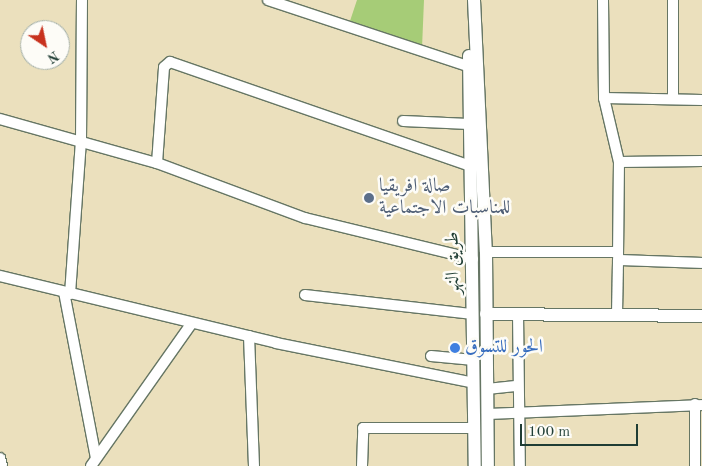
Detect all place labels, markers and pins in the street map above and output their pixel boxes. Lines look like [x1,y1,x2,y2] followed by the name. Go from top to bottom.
[379,176,510,220] place label: صالة افريقيا للمناسبات الاجتماعية
[363,192,375,204] marker: صالة افريقيا للمناسبات الاجتماعية
[465,337,543,359] place label: الحور للتسوق
[449,342,461,354] marker: الحور للتسوق

